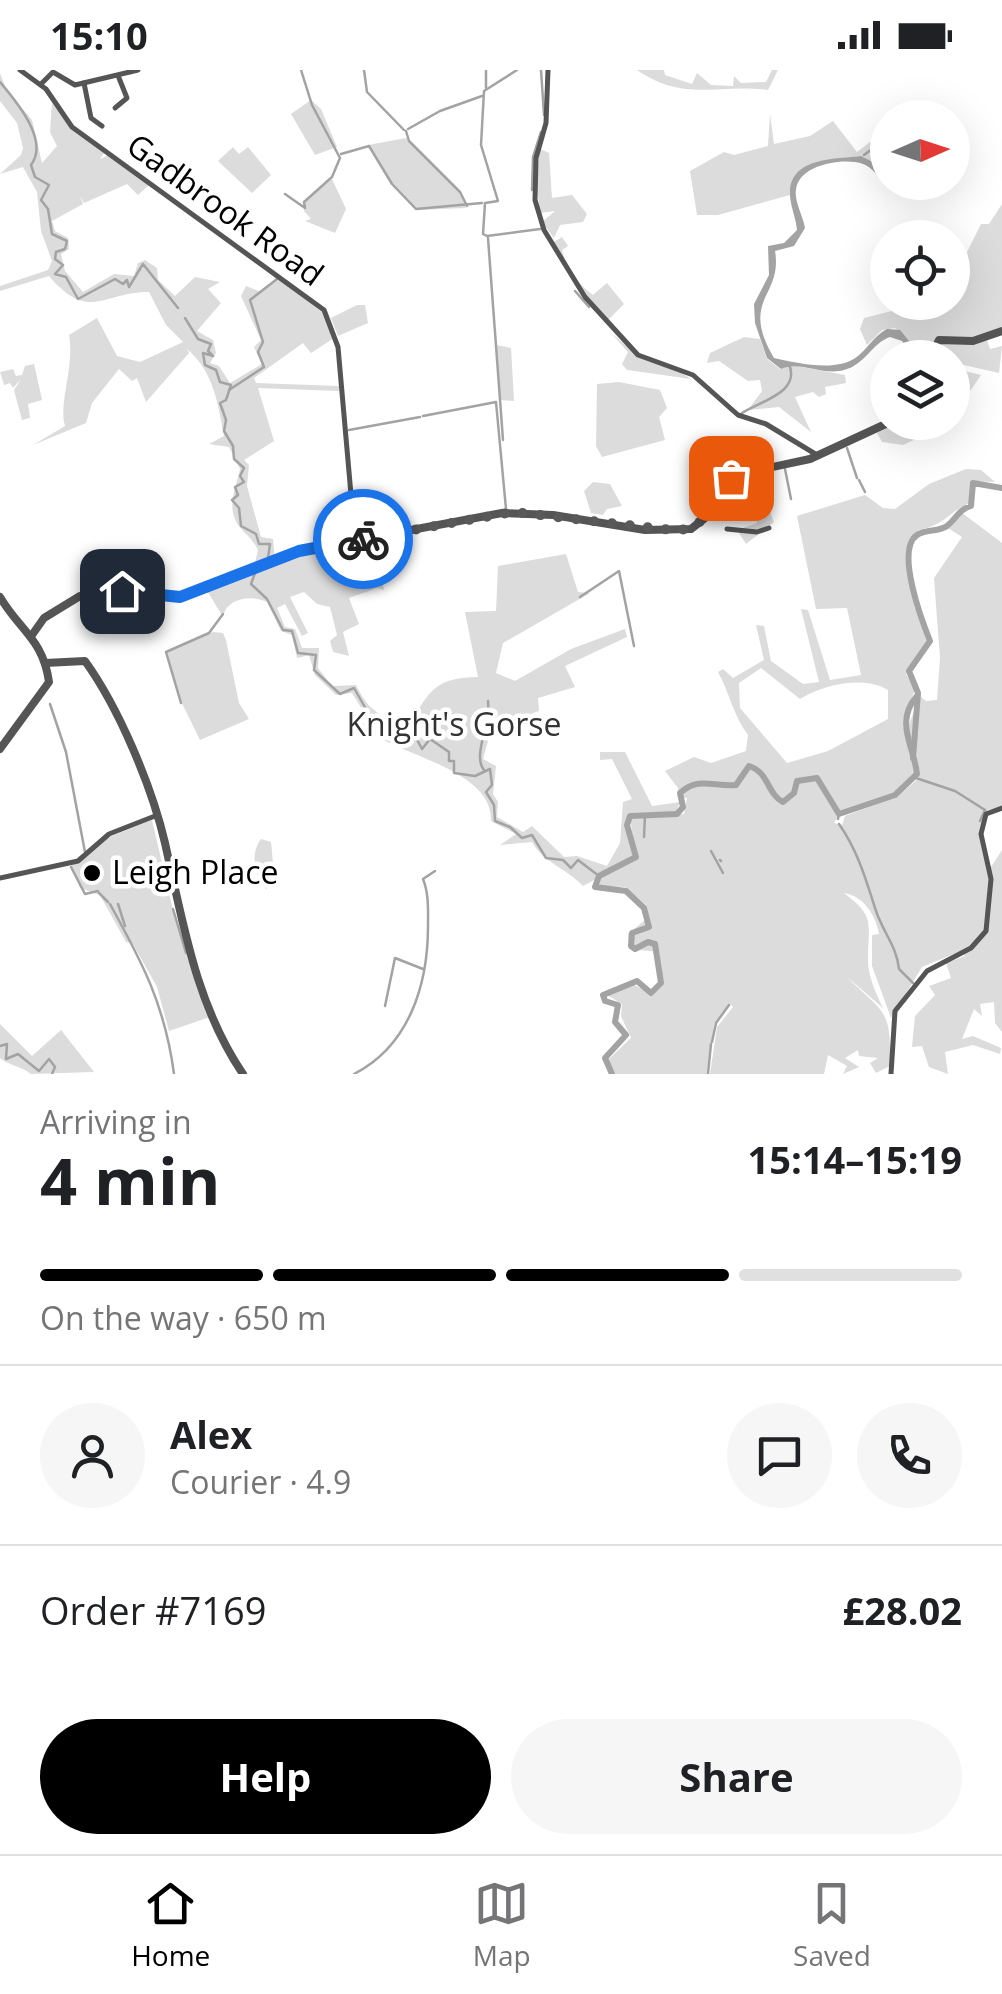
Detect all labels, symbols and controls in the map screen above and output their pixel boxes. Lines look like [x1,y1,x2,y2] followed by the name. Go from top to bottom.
[50,9,148,61] text: 15:10
[870,100,970,200] north arrow
[870,100,970,440] map controls
[119,123,333,295] street label: Gadbrook Road
[870,220,970,320] button: locate
[870,340,970,440] button: layers
[689,436,774,521] pin
[704,451,759,506] icon: bag
[313,489,413,589] courier
[336,512,391,567] icon: bike
[80,549,165,634] pin
[95,564,150,619] icon: home
[346,702,562,745] park label: Knight's Gorse
[112,850,278,893] place label: Leigh Place
[81,862,103,884] marker: Leigh Place
[40,1100,192,1143] text: Arriving in
[748,1133,962,1185] text: 15:14–15:19
[40,1136,220,1224] text: 4 min
[40,1296,327,1339] text: On the way · 650 m
[40,1403,145,1508] button: person
[727,1403,832,1508] button: chat
[857,1403,962,1508] button: phone
[170,1408,252,1460] text: Alex
[170,1460,351,1503] text: Courier · 4.9
[40,1584,267,1636] text: Order #7169
[843,1584,962,1636] text: £28.02
[40,1719,491,1834] button: Help
[511,1719,962,1834] button: Share
[131,1876,210,1974] tab: Home
[473,1876,531,1974] tab: Map
[793,1876,871,1974] tab: Saved

